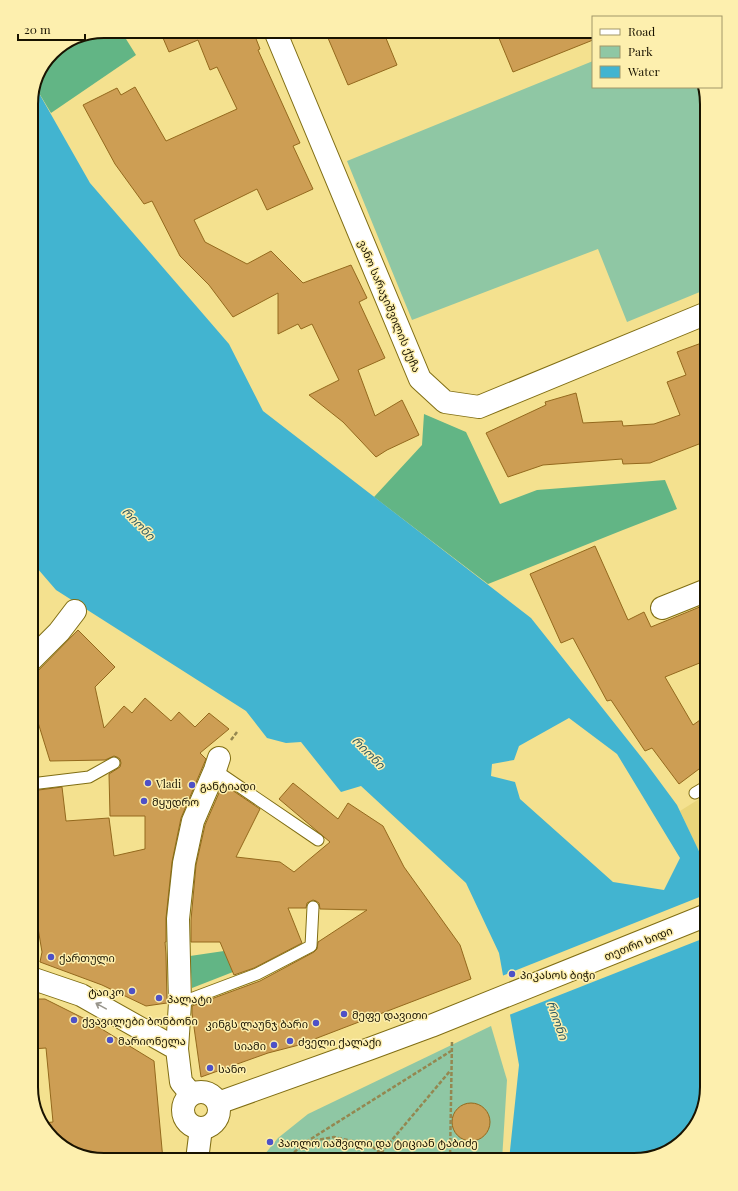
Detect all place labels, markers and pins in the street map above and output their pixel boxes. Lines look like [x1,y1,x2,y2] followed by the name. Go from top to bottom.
[155,776,181,791] place label: Vladi
[143,778,153,788] marker: Vladi
[200,778,256,793] place label: განტიადი
[187,780,197,790] marker: განტიადი
[152,794,199,809] place label: მყუდრო
[139,796,149,806] marker: მყუდრო
[59,950,115,965] place label: ქართული
[46,952,56,962] marker: ქართული
[520,967,595,982] place label: პიკასოს ბიჭი
[507,969,517,979] marker: პიკასოს ბიჭი
[88,984,124,999] place label: ტაიკო
[127,986,137,996] marker: ტაიკო
[167,991,212,1006] place label: პალატი
[154,993,164,1003] marker: პალატი
[352,1007,428,1022] place label: მეფე დავითი
[339,1009,349,1019] marker: მეფე დავითი
[82,1013,198,1028] place label: ქვავილები ბონბონი
[69,1015,79,1025] marker: ქვავილები ბონბონი
[206,1016,308,1031] place label: კინგს ლაუნჯ ბარი
[311,1018,321,1028] marker: კინგს ლაუნჯ ბარი
[118,1033,186,1048] place label: მარიონელა
[298,1034,381,1049] place label: ძველი ქალაქი
[105,1035,115,1045] marker: მარიონელა
[285,1036,295,1046] marker: ძველი ქალაქი
[234,1038,266,1053] place label: სიამი
[269,1040,279,1050] marker: სიამი
[218,1061,246,1076] place label: სანო
[205,1063,215,1073] marker: სანო
[278,1135,478,1150] place label: პაოლო იაშვილი და ტიციან ტაბიძე
[265,1137,275,1147] marker: პაოლო იაშვილი და ტიციან ტაბიძე

